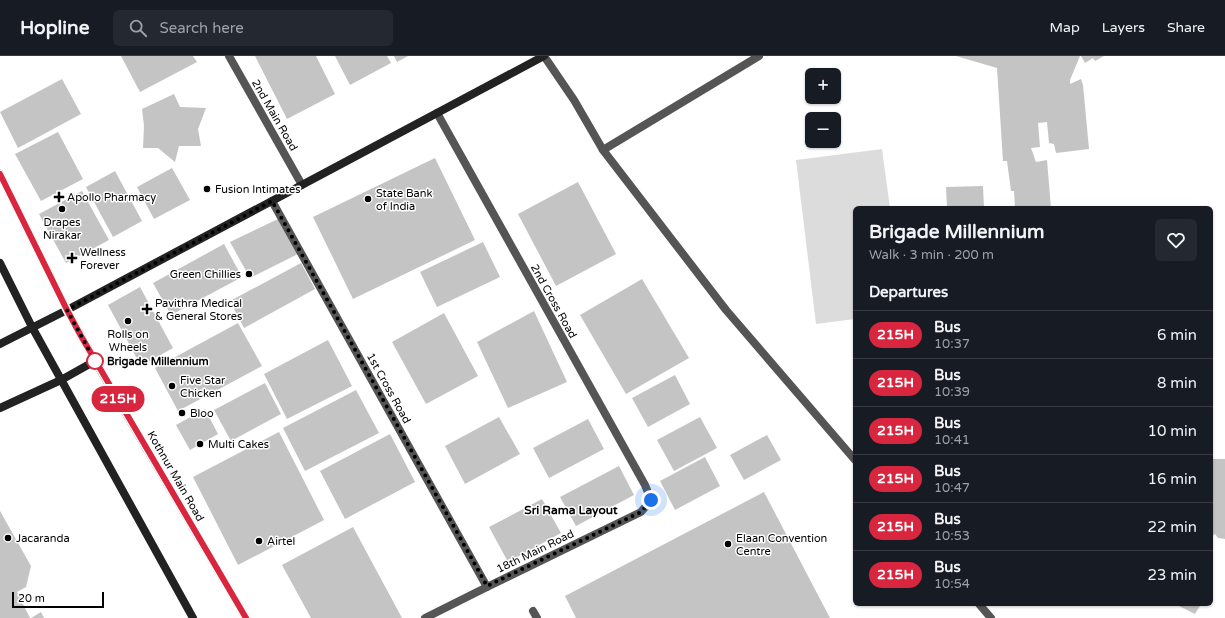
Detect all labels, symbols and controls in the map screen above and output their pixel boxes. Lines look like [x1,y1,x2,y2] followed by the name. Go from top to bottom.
[113,10,393,46] search box
[20,17,89,39] text: Hopline
[127,17,149,39] icon: search
[159,19,244,37] text: Search here
[1050,19,1080,36] text: Map
[1102,19,1145,36] text: Layers
[1167,19,1205,36] text: Share
[805,68,841,148] map controls
[805,68,841,104] button: +
[249,77,300,153] street label: 2nd Main Road
[805,112,841,148] button: −
[215,183,301,196] place label: Fusion Intimates
[202,184,212,194] marker: Fusion Intimates
[376,187,433,213] place label: State Bank of India
[67,191,156,204] place label: Apollo Pharmacy
[54,192,64,202] marker: Apollo Pharmacy
[363,194,373,204] marker: State Bank of India
[57,204,67,214] marker: Drapes Nirakar
[43,216,82,242] place label: Drapes Nirakar
[1155,219,1197,261] button: heart
[869,221,1044,243] text: Brigade Millennium
[80,246,126,272] place label: Wellness Forever
[869,247,994,263] text: Walk · 3 min · 200 m
[67,253,77,263] marker: Wellness Forever
[528,262,579,341] street label: 2nd Cross Road
[170,268,241,281] place label: Green Chillies
[244,269,254,279] marker: Green Chillies
[869,283,948,301] text: Departures
[155,297,242,323] place label: Pavithra Medical & General Stores
[142,304,152,314] marker: Pavithra Medical & General Stores
[123,316,133,326] marker: Rolls on Wheels
[934,318,961,336] text: Bus
[877,326,914,343] text: 215H
[1157,326,1197,344] text: 6 min
[107,328,149,354] place label: Rolls on Wheels
[934,336,970,352] text: 10:37
[364,351,413,426] street label: 1st Cross Road
[86,352,104,370] marker: Brigade Millennium
[107,355,209,369] place label: Brigade Millennium
[934,366,961,384] text: Bus
[180,374,226,400] place label: Five Star Chicken
[877,374,914,391] text: 215H
[1157,374,1197,392] text: 8 min
[167,381,177,391] marker: Five Star Chicken
[934,384,970,400] text: 10:39
[90,386,146,412] line badge: 215H
[100,390,136,407] text: 215H
[190,407,214,420] place label: Bloo
[177,408,187,418] marker: Bloo
[934,414,961,432] text: Bus
[877,422,914,439] text: 215H
[1148,422,1197,440] text: 10 min
[144,429,207,524] street label: Kothnur Main Road
[934,432,970,448] text: 10:41
[208,438,269,451] place label: Multi Cakes
[195,439,205,449] marker: Multi Cakes
[934,462,961,480] text: Bus
[877,470,914,487] text: 215H
[1148,470,1197,488] text: 16 min
[934,480,970,496] text: 10:47
[641,490,661,510] your location
[524,503,618,518] district label: Sri Rama Layout
[934,510,961,528] text: Bus
[877,518,914,535] text: 215H
[1148,518,1197,536] text: 22 min
[494,527,576,576] street label: 18th Main Road
[934,528,970,544] text: 10:53
[16,532,70,545] place label: Jacaranda
[736,532,827,558] place label: Elaan Convention Centre
[3,533,13,543] marker: Jacaranda
[267,535,295,548] place label: Airtel
[254,536,264,546] marker: Airtel
[723,539,733,549] marker: Elaan Convention Centre
[934,558,961,576] text: Bus
[877,566,914,583] text: 215H
[1148,566,1197,584] text: 23 min
[934,576,970,592] text: 10:54
[12,590,104,609] scale bar
[18,592,45,605] text: 20 m

